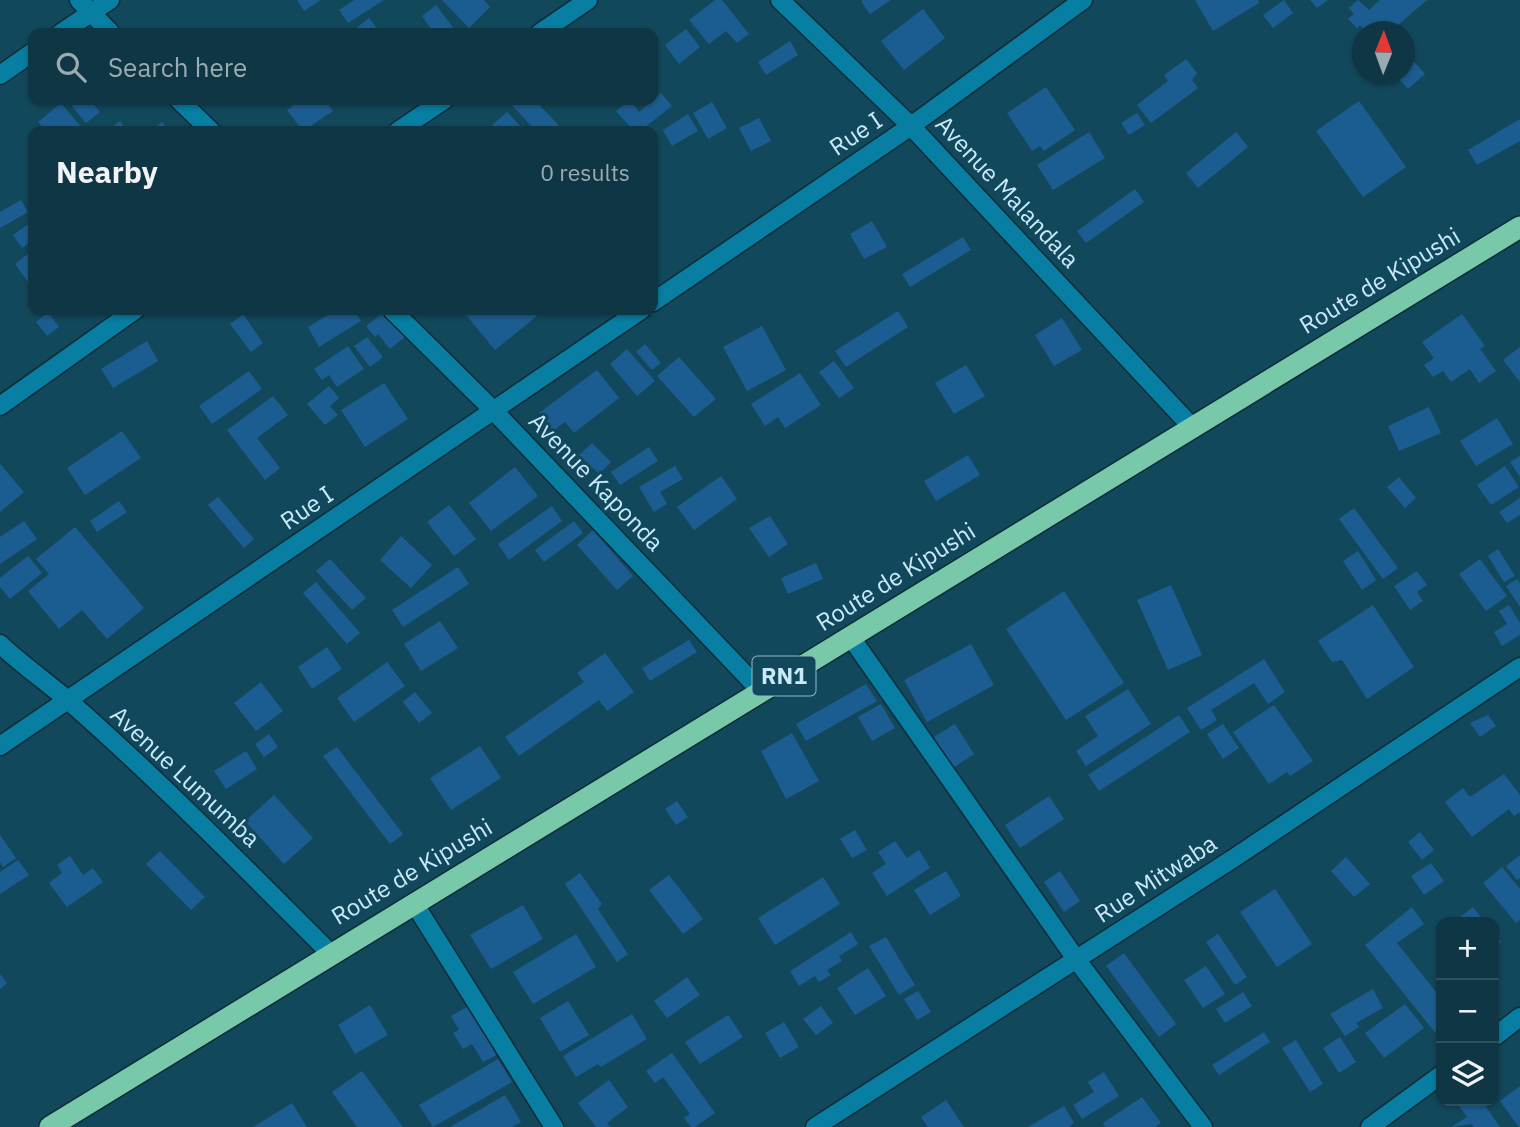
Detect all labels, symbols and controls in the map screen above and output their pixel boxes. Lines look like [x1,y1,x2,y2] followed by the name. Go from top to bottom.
[1352,21,1415,84] north arrow
[28,28,658,105] search box
[52,48,90,86] icon: search
[108,50,247,84] text: Search here
[823,104,888,162] street label: Rue I
[929,108,1087,274] street label: Avenue Malandala
[56,152,158,191] text: Nearby
[540,157,630,187] text: 0 results
[1293,220,1466,341] street label: Route de Kipushi
[522,405,671,558] street label: Avenue Kaponda
[274,478,339,536] street label: Rue I
[810,514,981,638] street label: Route de Kipushi
[752,656,816,696] road number: RN1
[104,699,267,854] street label: Avenue Lumumba
[325,811,498,932] street label: Route de Kipushi
[1088,827,1223,930] street label: Rue Mitwaba
[1436,917,1499,1106] map controls
[1436,917,1499,980] button: +
[1436,980,1499,1043] button: −
[1436,1043,1499,1106] button: layers

